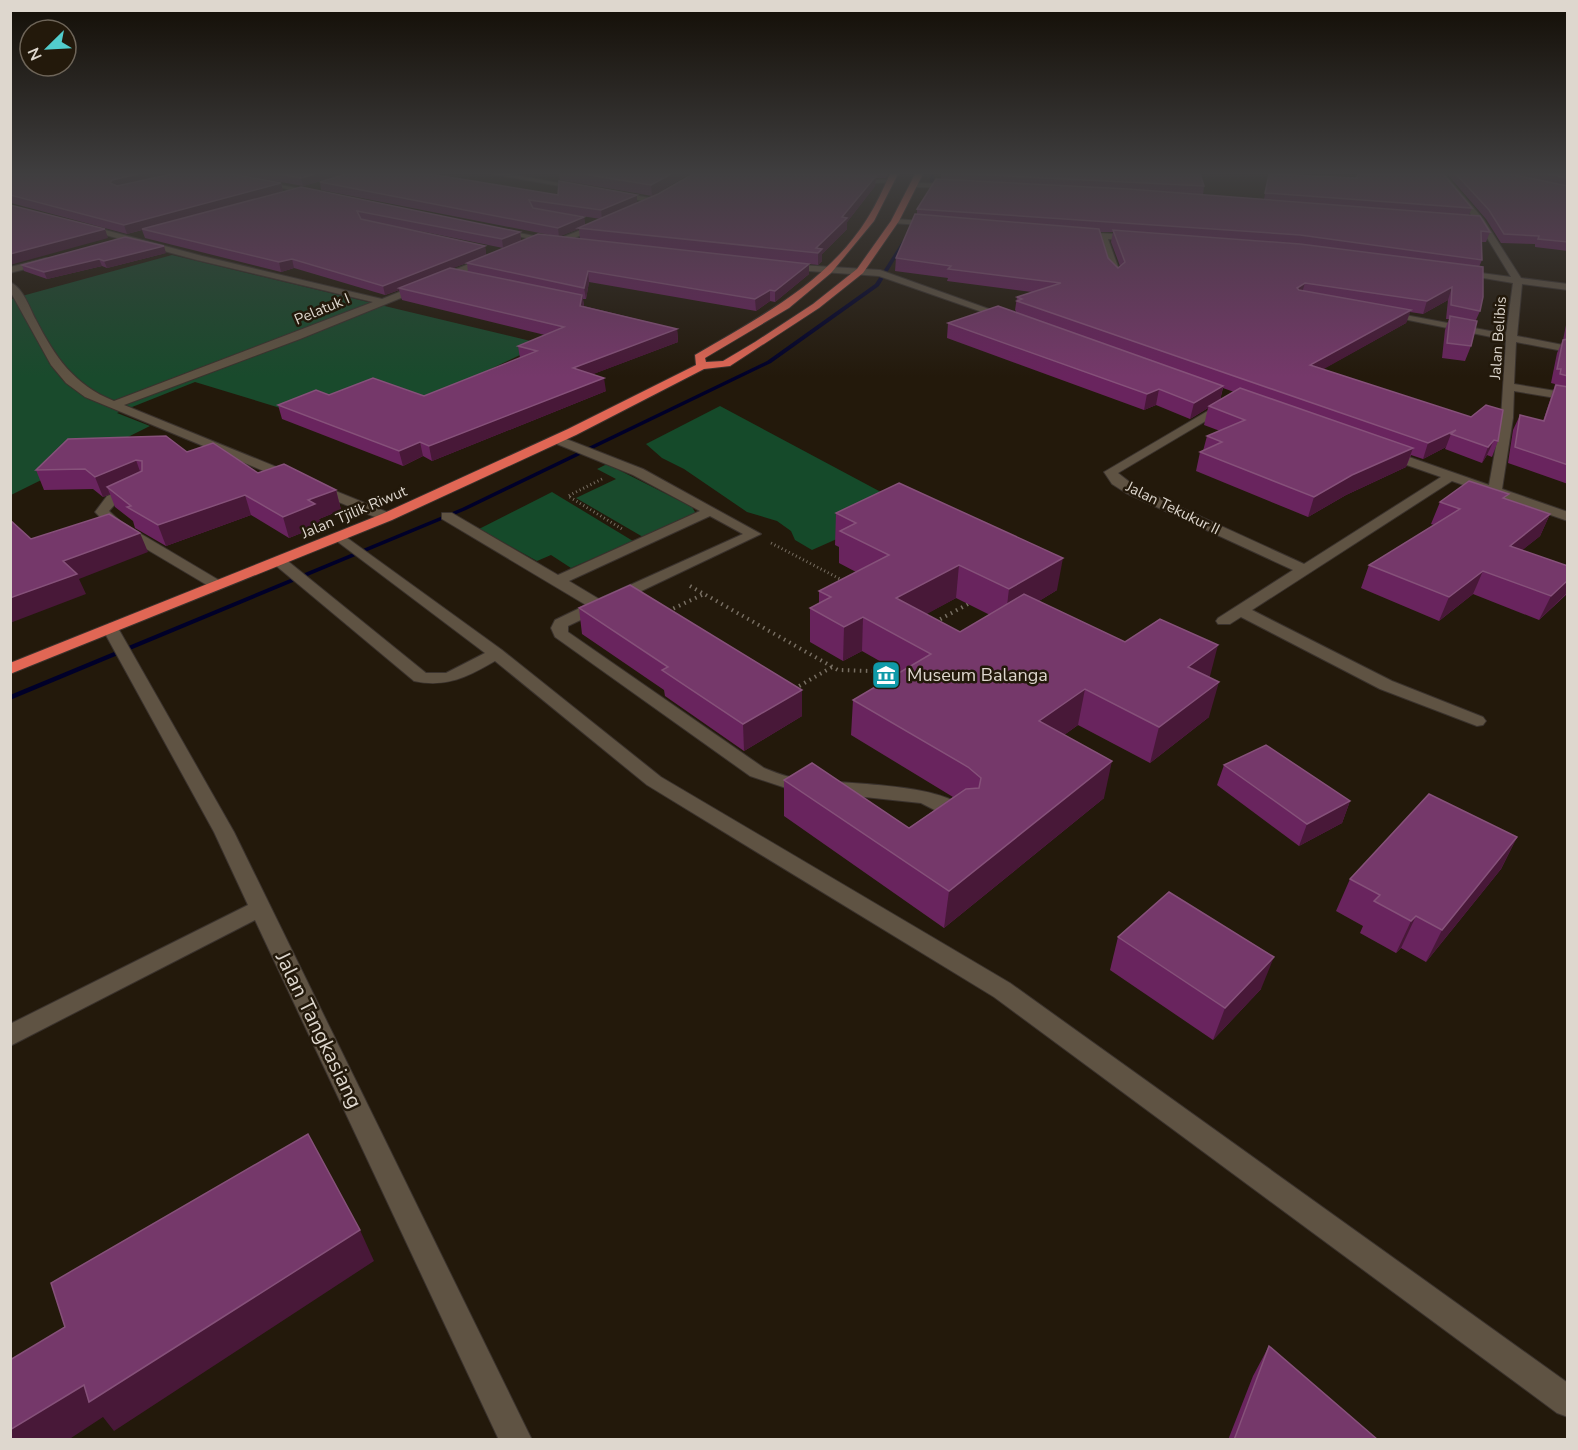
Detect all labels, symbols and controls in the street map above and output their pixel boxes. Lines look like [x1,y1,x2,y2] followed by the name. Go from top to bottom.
[18,18,78,78] north arrow
[23,44,48,64] text: N
[291,288,353,330] street label: Pelatuk I
[1485,296,1511,381] street label: Jalan Belibis
[1122,476,1223,539] street label: Jalan Tekukur II
[297,480,410,544] street label: Jalan Tjilik Riwut
[870,659,902,691] museum icon: Museum Balanga
[907,663,1048,687] place label: Museum Balanga
[269,946,369,1113] street label: Jalan Tangkasiang

